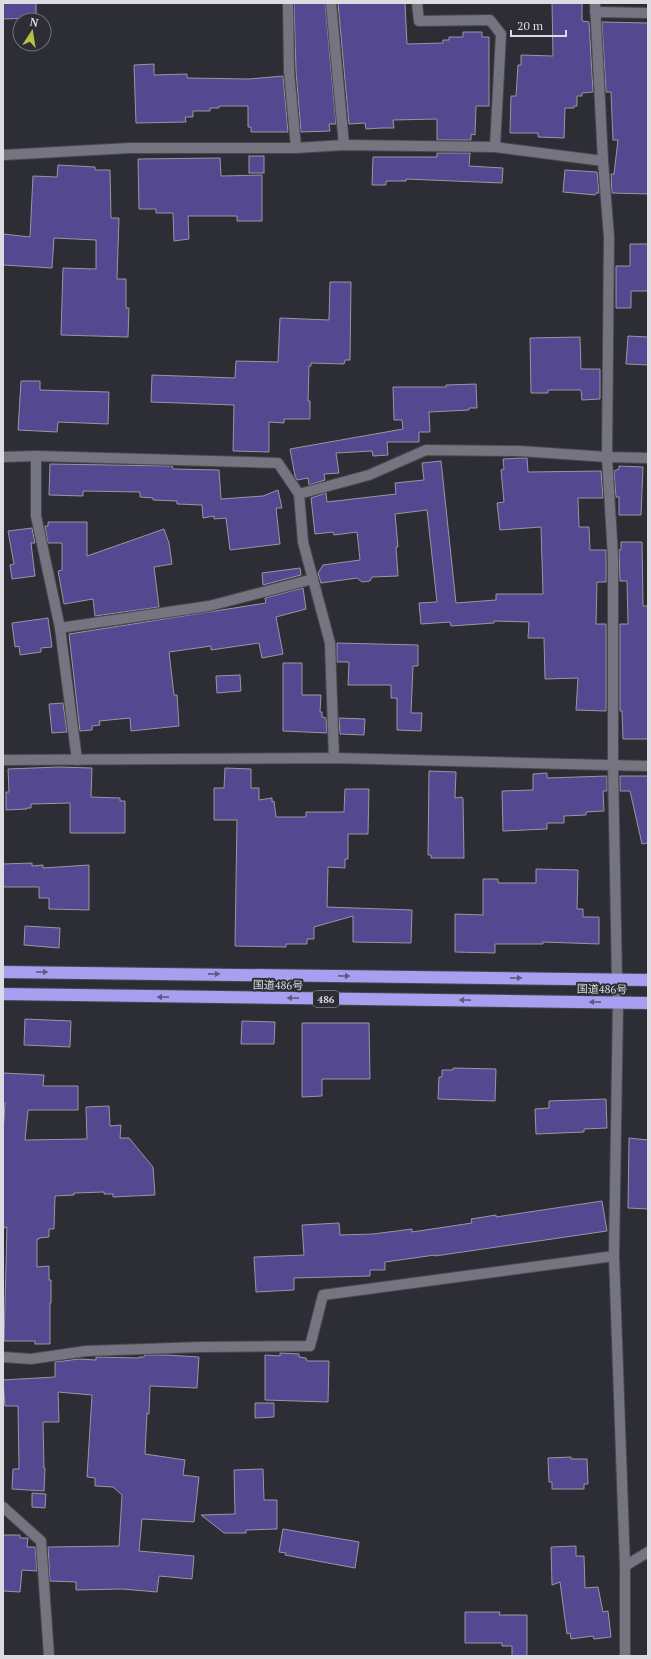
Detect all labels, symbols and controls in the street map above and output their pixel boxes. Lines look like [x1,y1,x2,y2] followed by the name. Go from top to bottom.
[12,12,52,52] north arrow
[511,12,566,38] scale bar
[29,15,40,30] text: N
[517,18,544,33] text: 20 m
[36,969,49,975] one-way arrow
[208,971,221,977] one-way arrow
[338,973,351,979] one-way arrow
[510,975,523,981] one-way arrow
[253,978,303,992] street label: 国道486号
[577,982,627,996] street label: 国道486号
[313,991,339,1007] road number: 486
[157,993,169,1000] one-way arrow
[286,995,299,1001] one-way arrow
[458,997,471,1003] one-way arrow
[588,999,601,1005] one-way arrow

